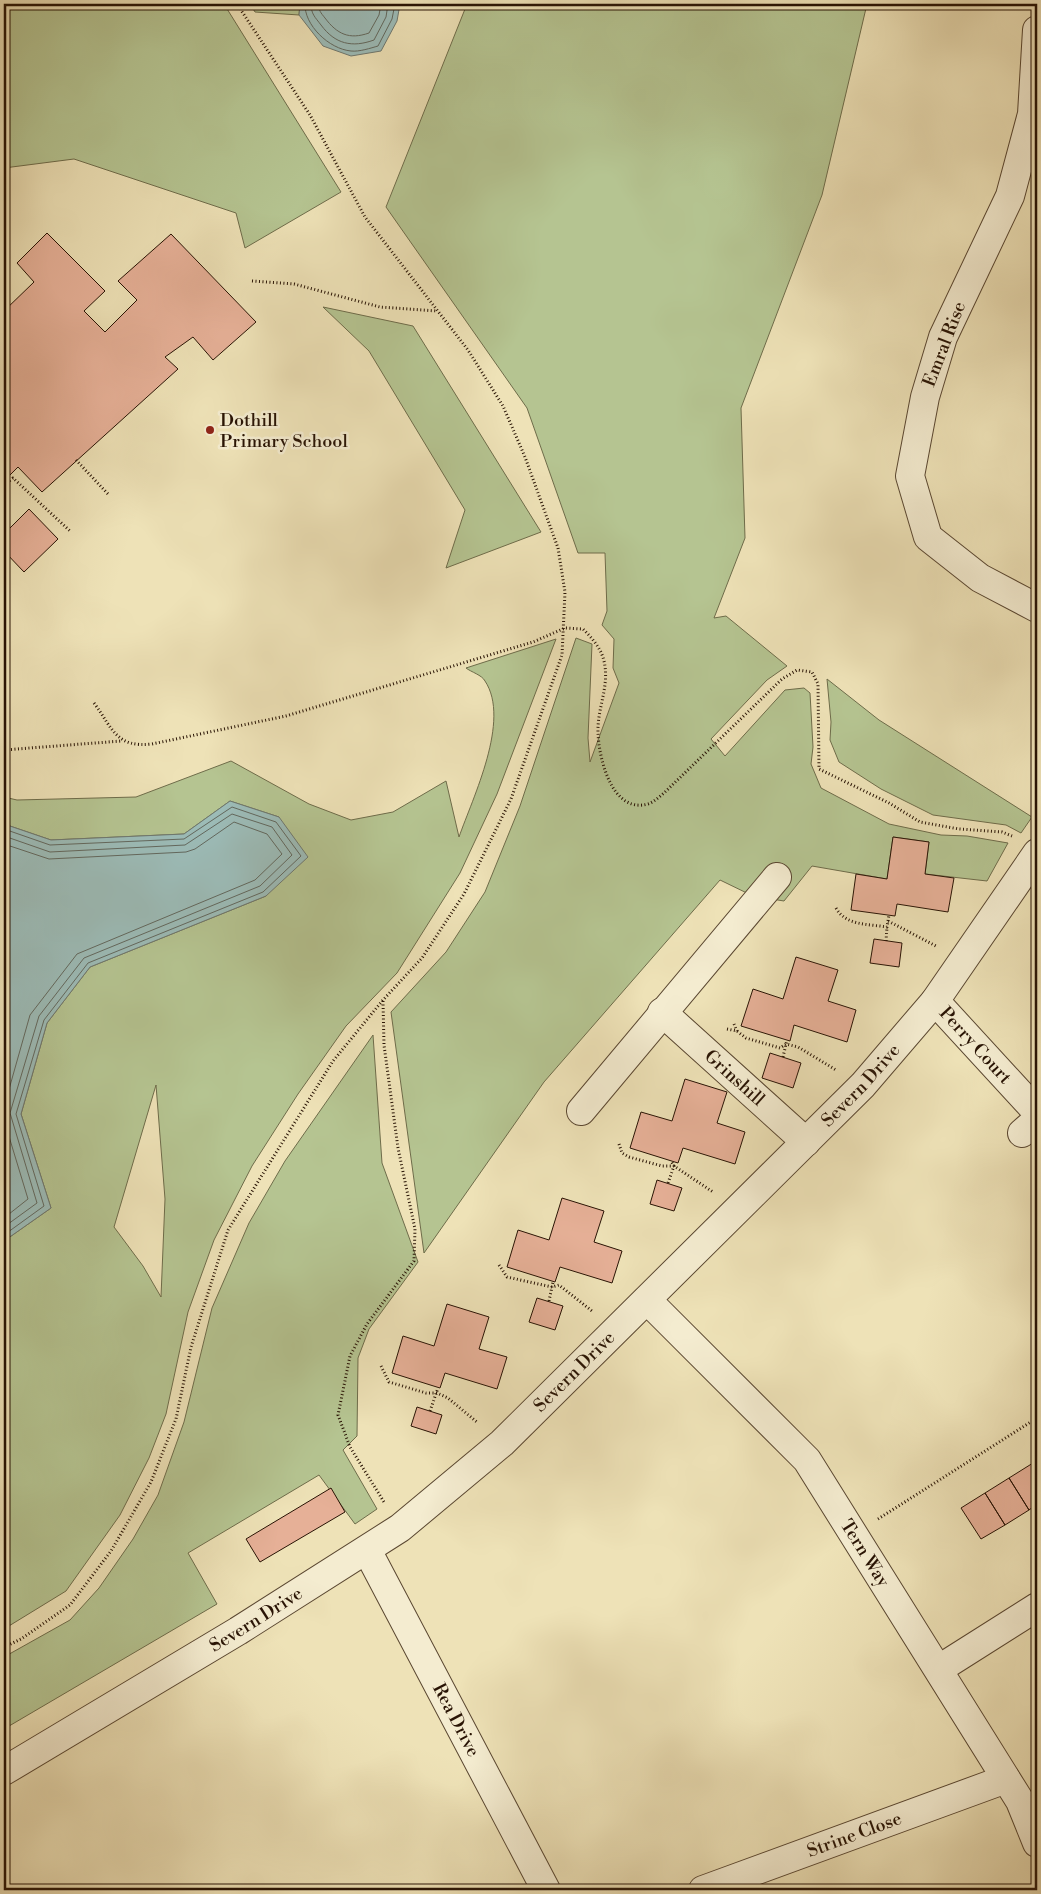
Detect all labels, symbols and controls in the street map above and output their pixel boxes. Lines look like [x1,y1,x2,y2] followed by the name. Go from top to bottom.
[918,298,971,390] street label: Emral Rise
[220,409,348,453] place label: Dothill Primary School
[204,424,216,436] marker: Dothill Primary School
[934,1002,1017,1089] street label: Perry Court
[816,1039,905,1132] street label: Severn Drive
[699,1045,770,1112] street label: Grinshill
[529,1327,620,1417] street label: Severn Drive
[835,1515,895,1592] street label: Tern Way
[205,1582,307,1657] street label: Severn Drive
[427,1679,485,1761] street label: Rea Drive
[804,1807,905,1863] street label: Strine Close

